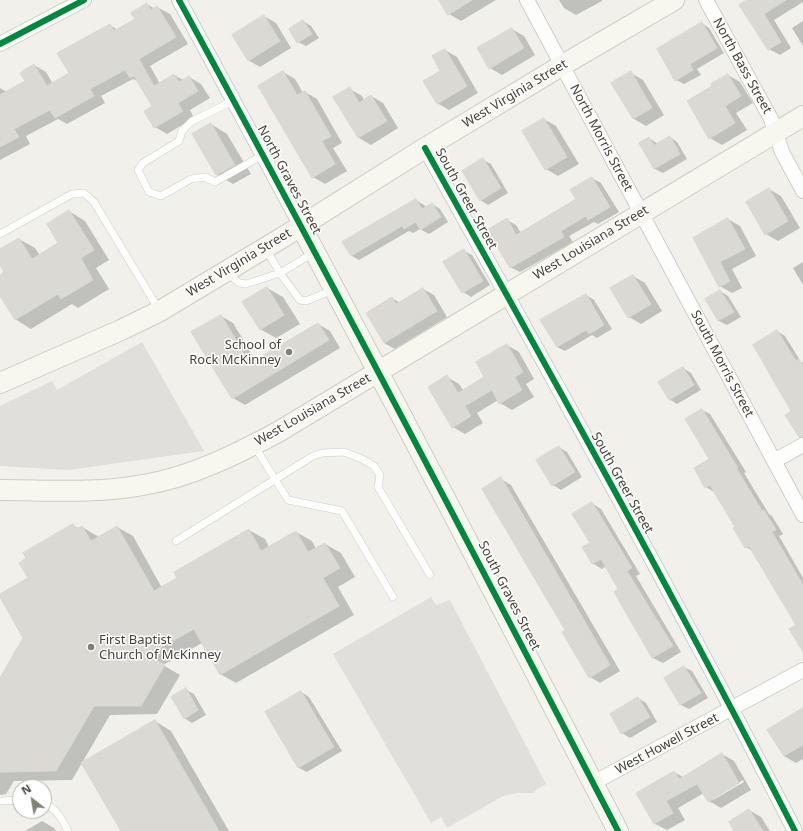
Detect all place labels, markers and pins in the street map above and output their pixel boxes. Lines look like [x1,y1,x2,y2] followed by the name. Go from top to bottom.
[189,337,281,368] place label: School of Rock McKinney
[284,347,294,357] marker: School of Rock McKinney
[99,632,221,663] place label: First Baptist Church of McKinney
[86,642,96,652] marker: First Baptist Church of McKinney

